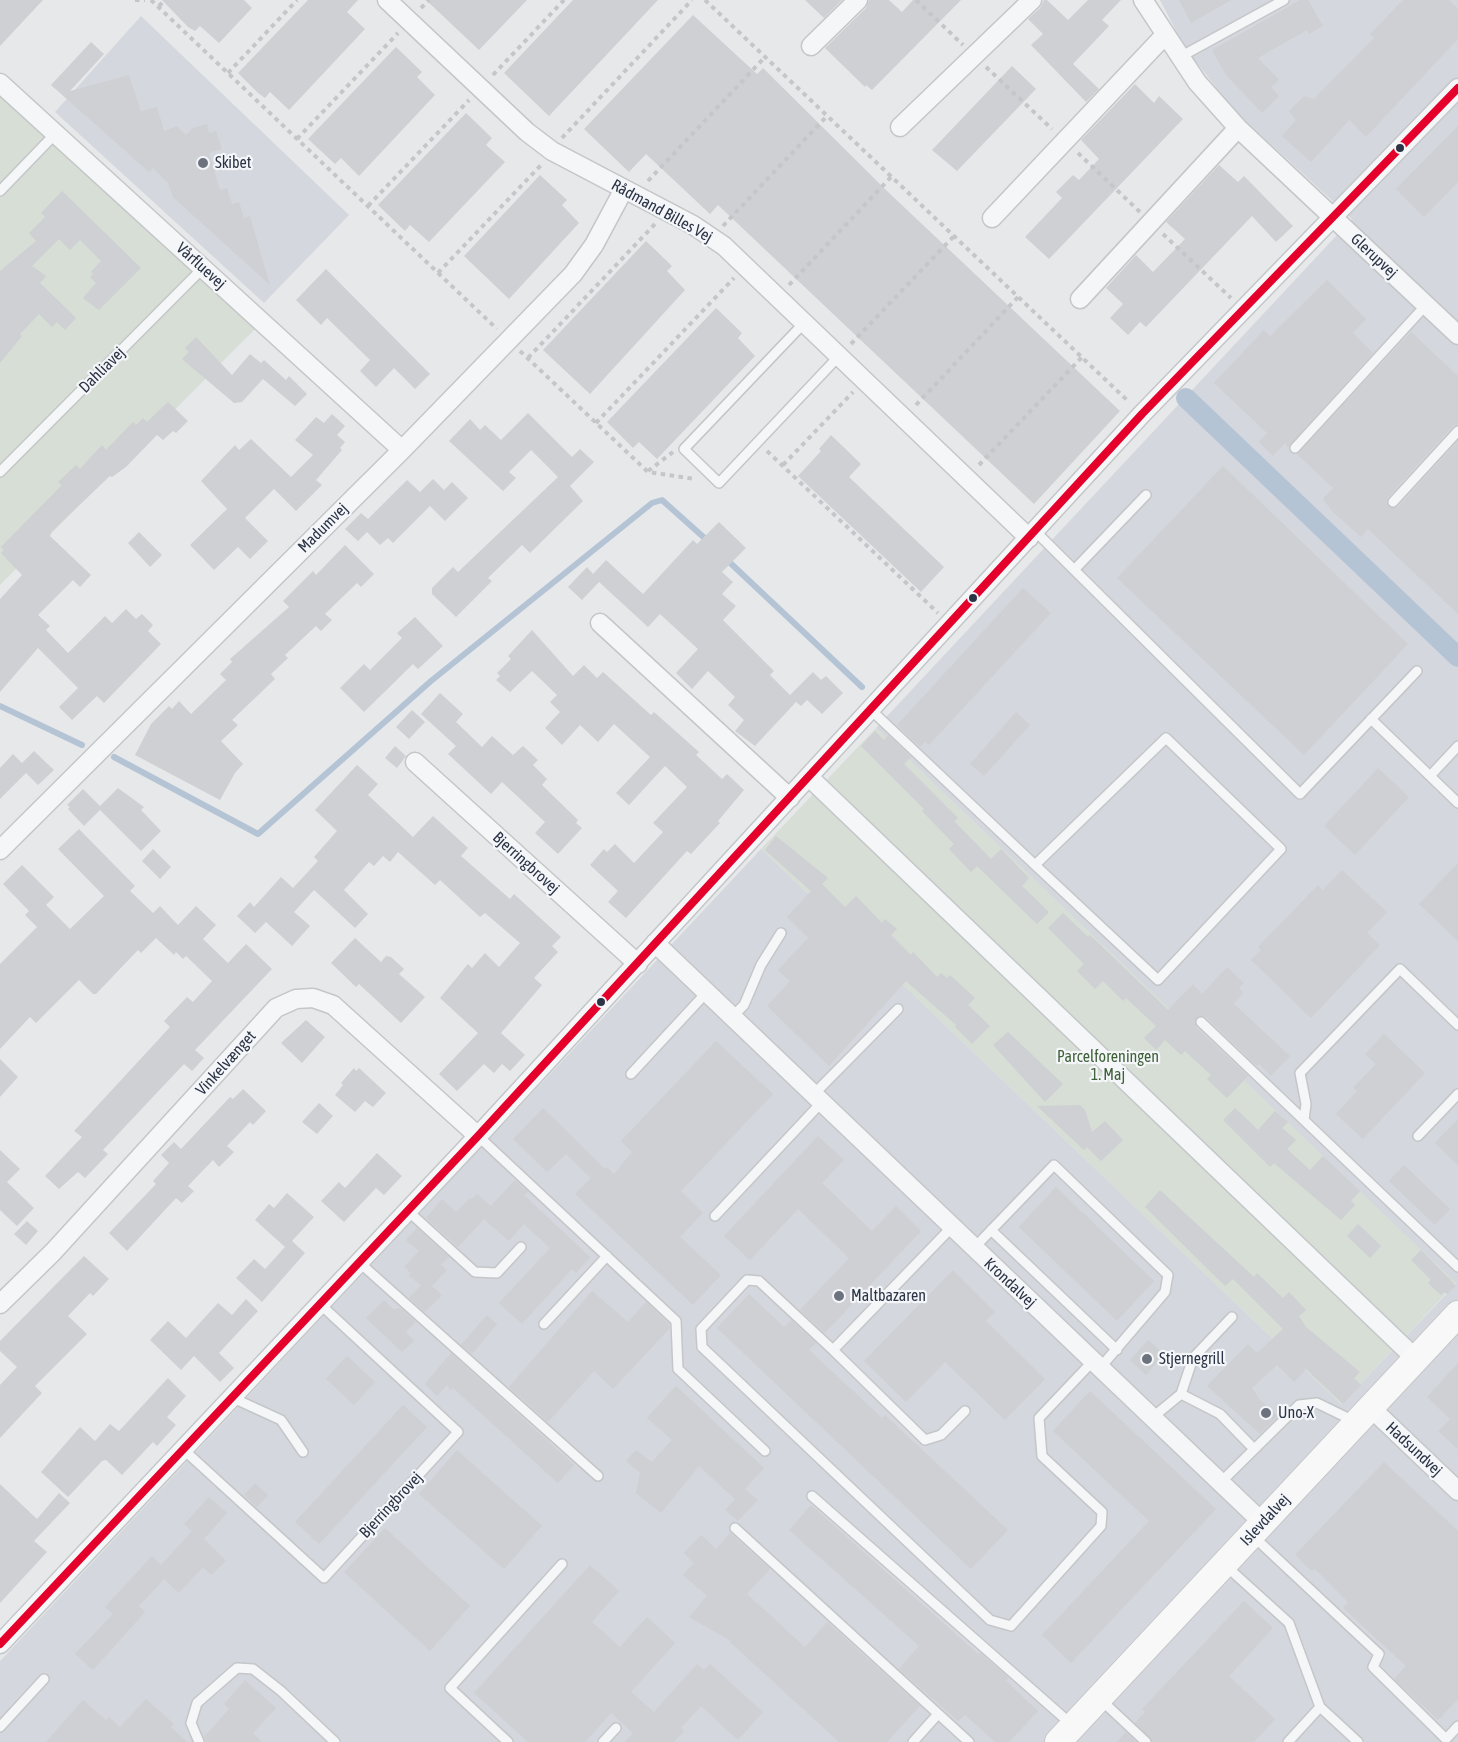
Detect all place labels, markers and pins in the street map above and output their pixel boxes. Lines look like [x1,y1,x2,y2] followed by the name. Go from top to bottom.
[1394,142,1406,154] unlabelled marker
[215,153,251,173] place label: Skibet
[196,156,210,170] marker: Skibet
[967,592,979,604] unlabelled marker
[595,996,607,1008] unlabelled marker
[851,1286,926,1306] place label: Maltbazaren
[832,1289,846,1303] marker: Maltbazaren
[1159,1349,1225,1369] place label: Stjernegrill
[1140,1352,1154,1366] marker: Stjernegrill
[1278,1403,1314,1423] place label: Uno-X
[1259,1406,1273,1420] marker: Uno-X

